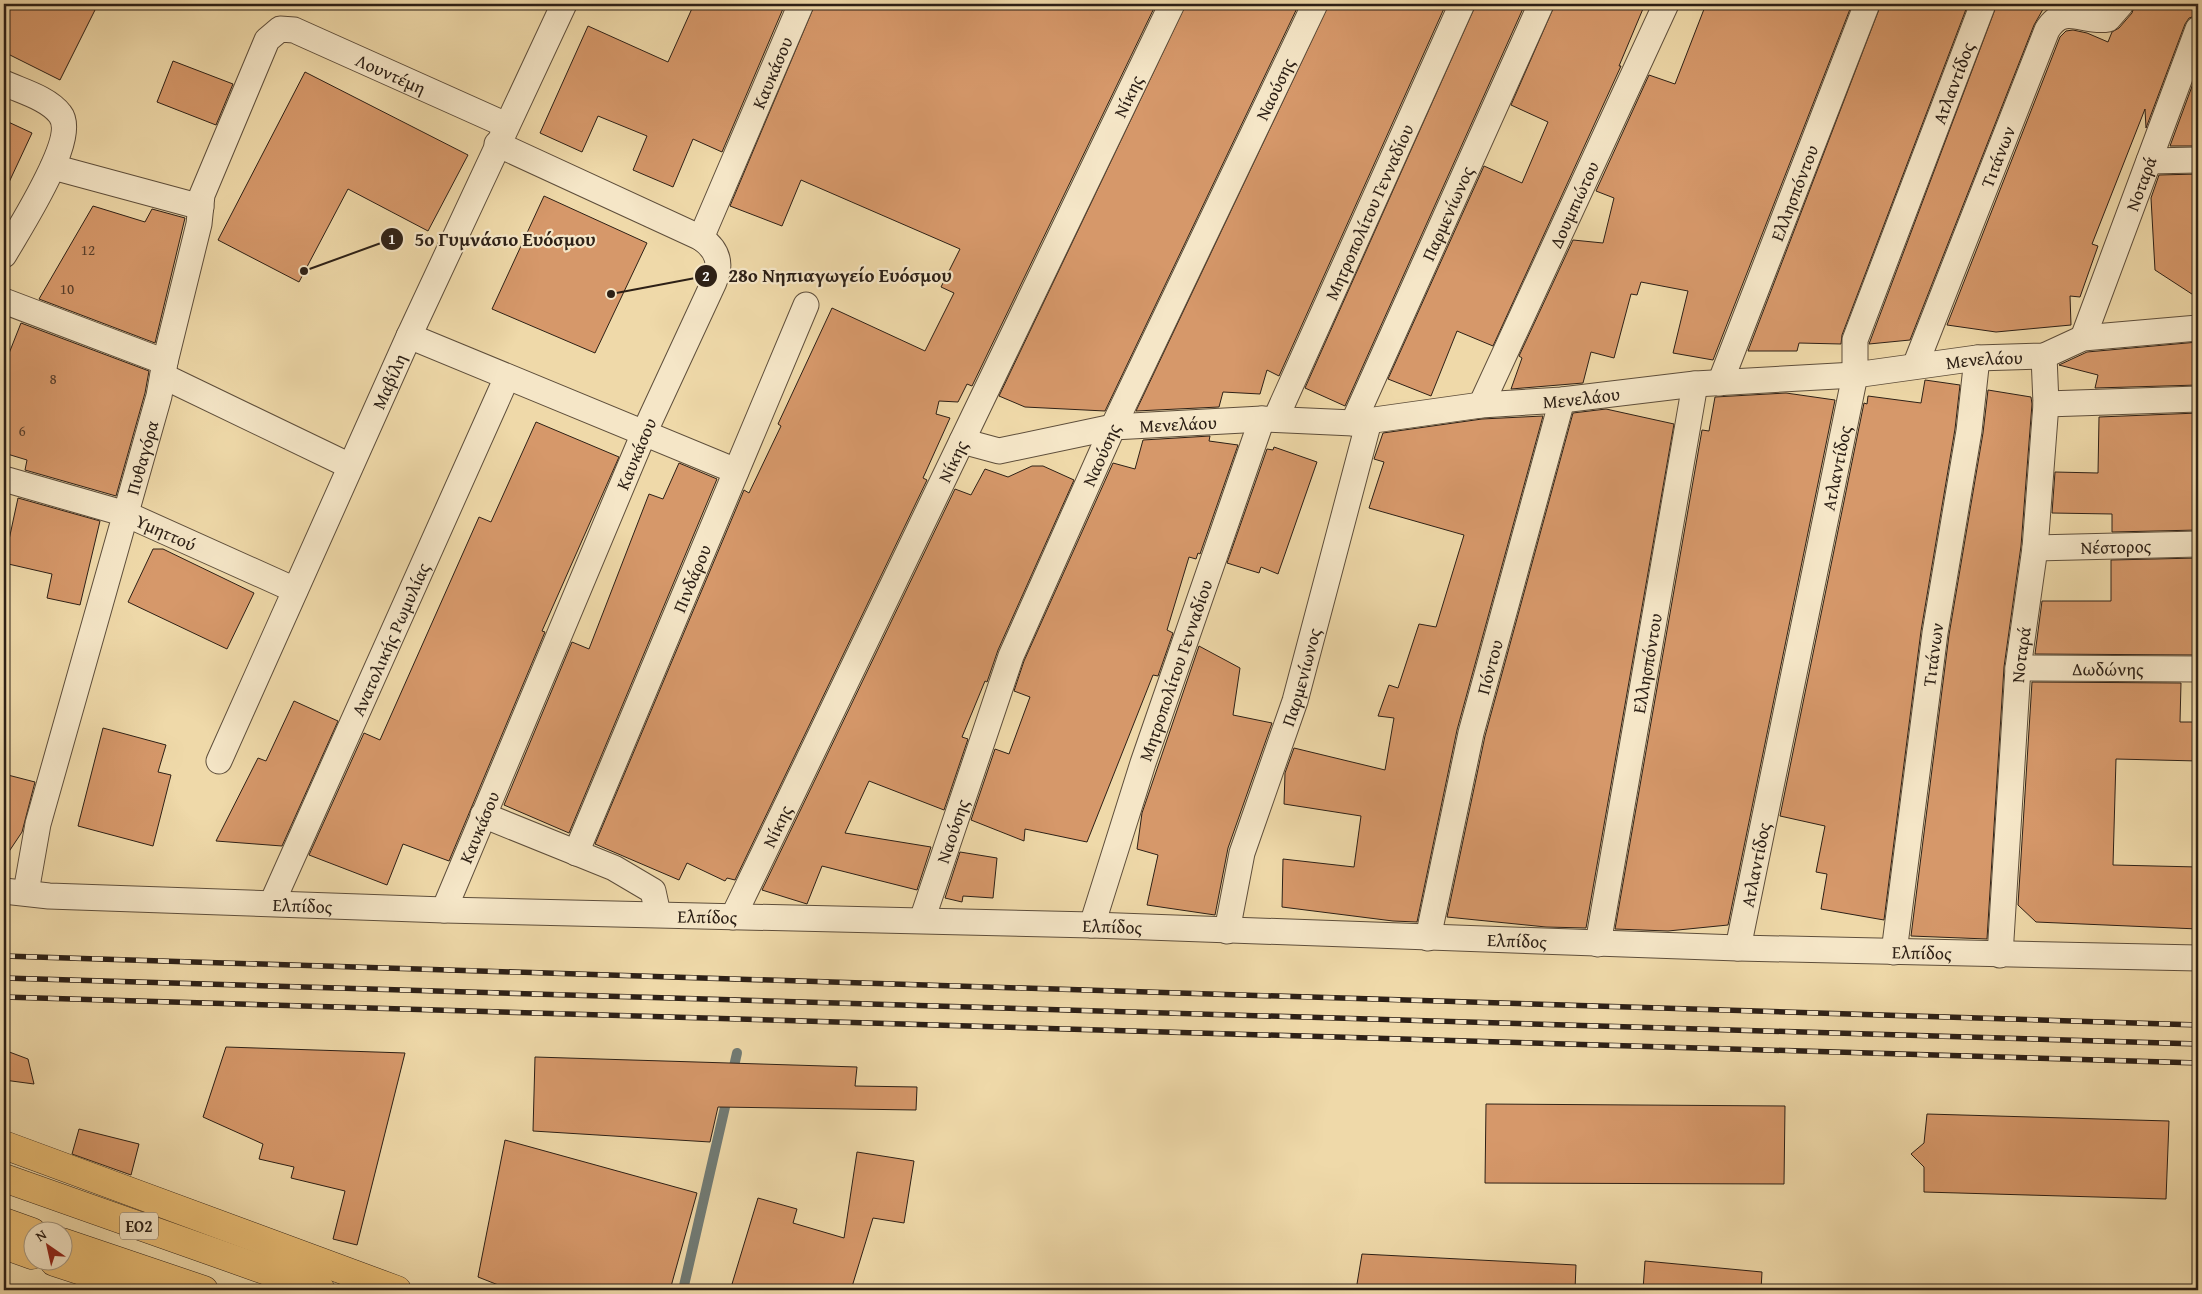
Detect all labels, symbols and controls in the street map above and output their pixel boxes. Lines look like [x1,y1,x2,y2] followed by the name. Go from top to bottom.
[744,32,799,113] street label: Καυκάσου
[1925,37,1981,128] street label: Ατλαντίδος
[352,46,430,101] street label: Λουντέμη
[1248,53,1301,125] street label: Ναούσης
[1106,70,1150,122] street label: Νίκης
[1317,119,1420,304] street label: Μητροπολίτου Γενναδίου
[1973,122,2022,191] street label: Τιτάνων
[1763,141,1825,245] street label: Ελλησπόντου
[2118,152,2163,215] street label: Νοταρά
[1542,156,1605,252] street label: Δουμπιώτου
[1414,161,1480,265] street label: Παρμενίωνος
[379,222,606,256] callout: 5ο Γυμνάσιο Ευόσμου
[414,225,596,253] text: 5ο Γυμνάσιο Ευόσμου
[388,228,396,249] text: 1
[81,239,95,260] house number: 12
[693,259,962,293] callout: 28ο Νηπιαγωγείο Ευόσμου
[728,261,952,289] text: 28ο Νηπιαγωγείο Ευόσμου
[702,265,710,286] text: 2
[60,278,74,299] house number: 10
[1944,343,2023,376] street label: Μενελάου
[365,349,413,413] street label: Μαβίλη
[49,368,57,389] house number: 8
[1542,380,1621,415] street label: Μενελάου
[1139,408,1217,439] street label: Μενελάου
[608,413,663,494] street label: Καυκάσου
[118,417,165,498] street label: Πυθαγόρα
[1075,418,1127,490] street label: Ναούσης
[18,420,26,441] house number: 6
[1814,423,1858,513] street label: Ατλαντίδος
[931,435,974,487] street label: Νίκης
[131,506,201,557] street label: Υμηττού
[2080,532,2152,560] street label: Νέστορος
[665,540,718,616] street label: Πινδάρου
[344,558,436,720] street label: Ανατολικής Ρωμυλίας
[1131,576,1219,765] street label: Μητροπολίτου Γενναδίου
[1625,611,1669,715] street label: Ελλησπόντου
[1915,620,1950,688] street label: Τιτάνων
[1274,625,1327,730] street label: Παρμενίωνος
[2004,625,2037,684] street label: Νοταρά
[1469,636,1509,697] street label: Πόντου
[2072,655,2144,682] street label: Δωδώνης
[452,787,506,867] street label: Καυκάσου
[929,795,976,867] street label: Ναούσης
[755,800,799,852] street label: Νίκης
[1733,819,1777,910] street label: Ατλαντίδος
[272,890,333,920] street label: Ελπίδος
[677,902,738,930] street label: Ελπίδος
[1082,911,1143,940] street label: Ελπίδος
[1487,926,1548,955] street label: Ελπίδος
[1892,938,1952,966] street label: Ελπίδος
[120,1212,158,1240] road number: ΕΟ2
[22,1222,72,1272] north arrow
[31,1224,51,1246] text: N

